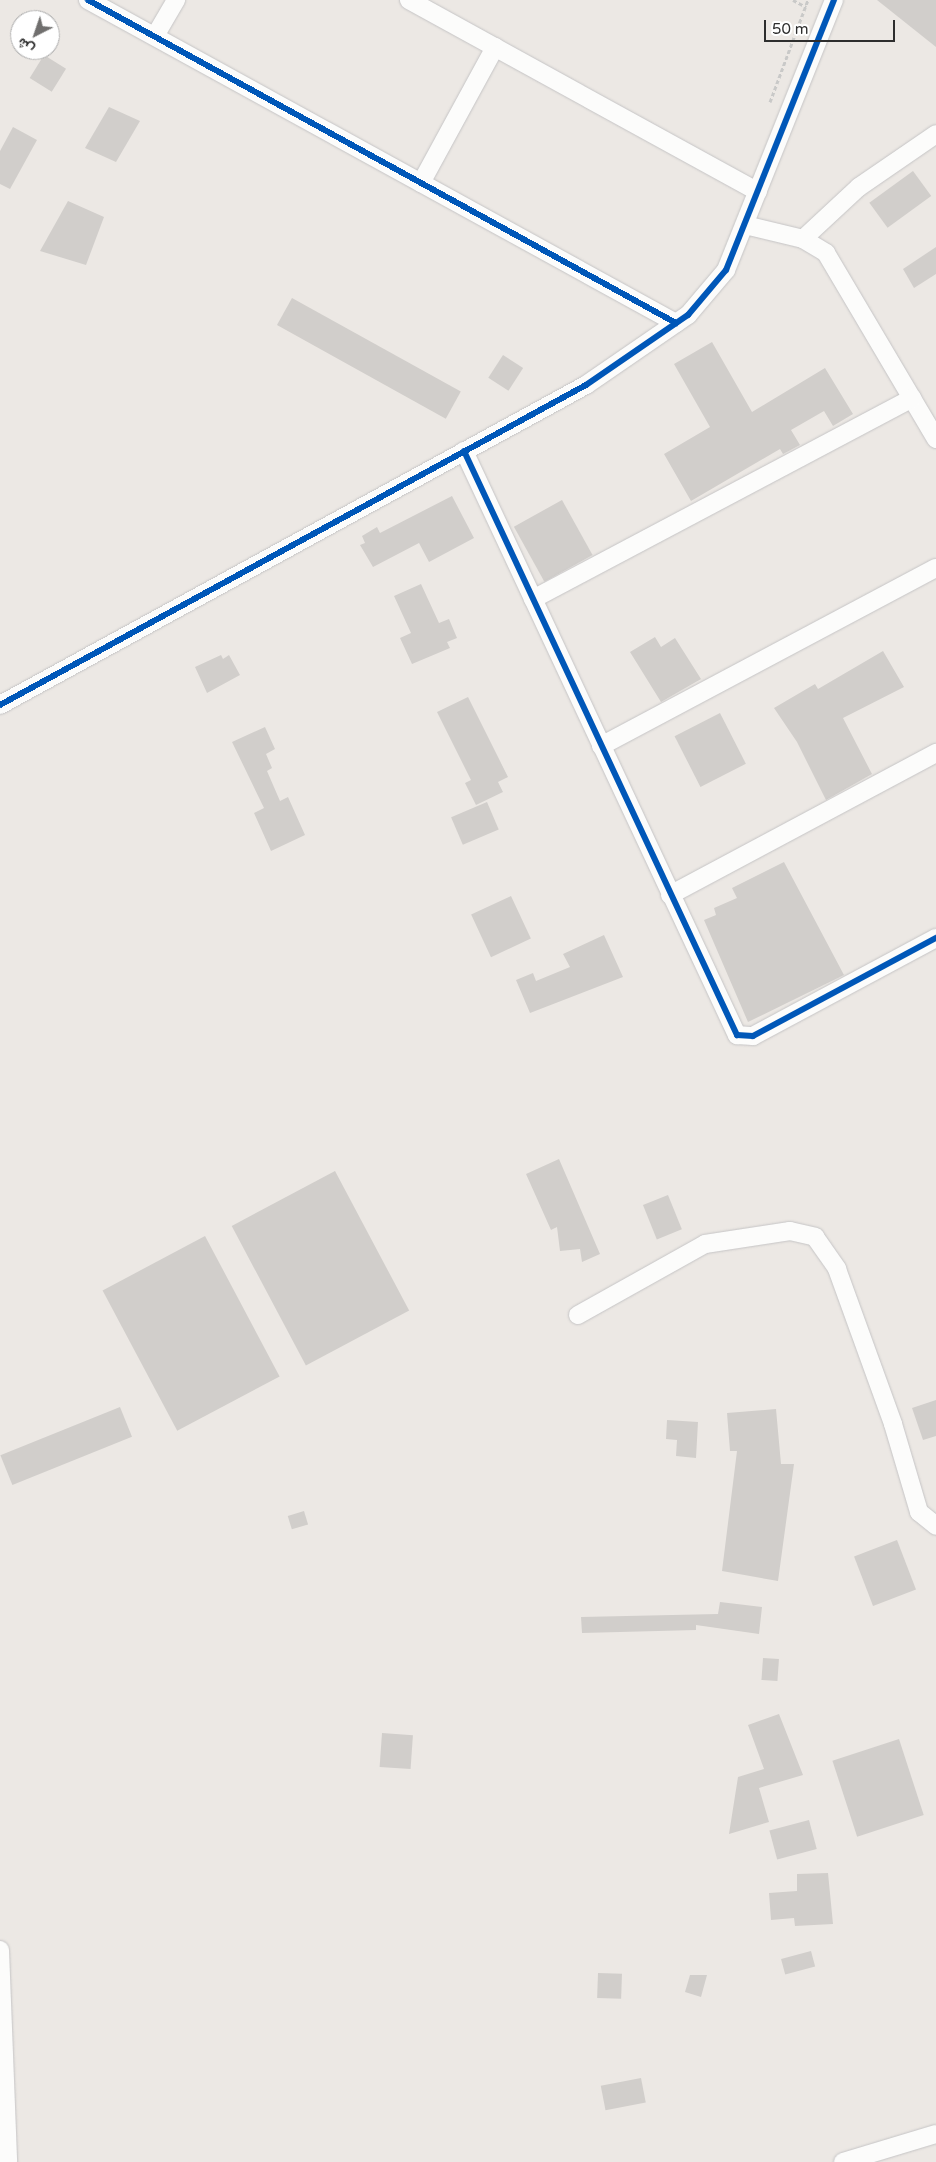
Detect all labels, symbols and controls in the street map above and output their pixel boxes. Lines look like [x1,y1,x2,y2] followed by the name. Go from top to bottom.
[10,10,60,60] north arrow
[766,10,897,42] scale bar
[772,20,809,38] text: 50 m
[14,34,37,58] text: ش

